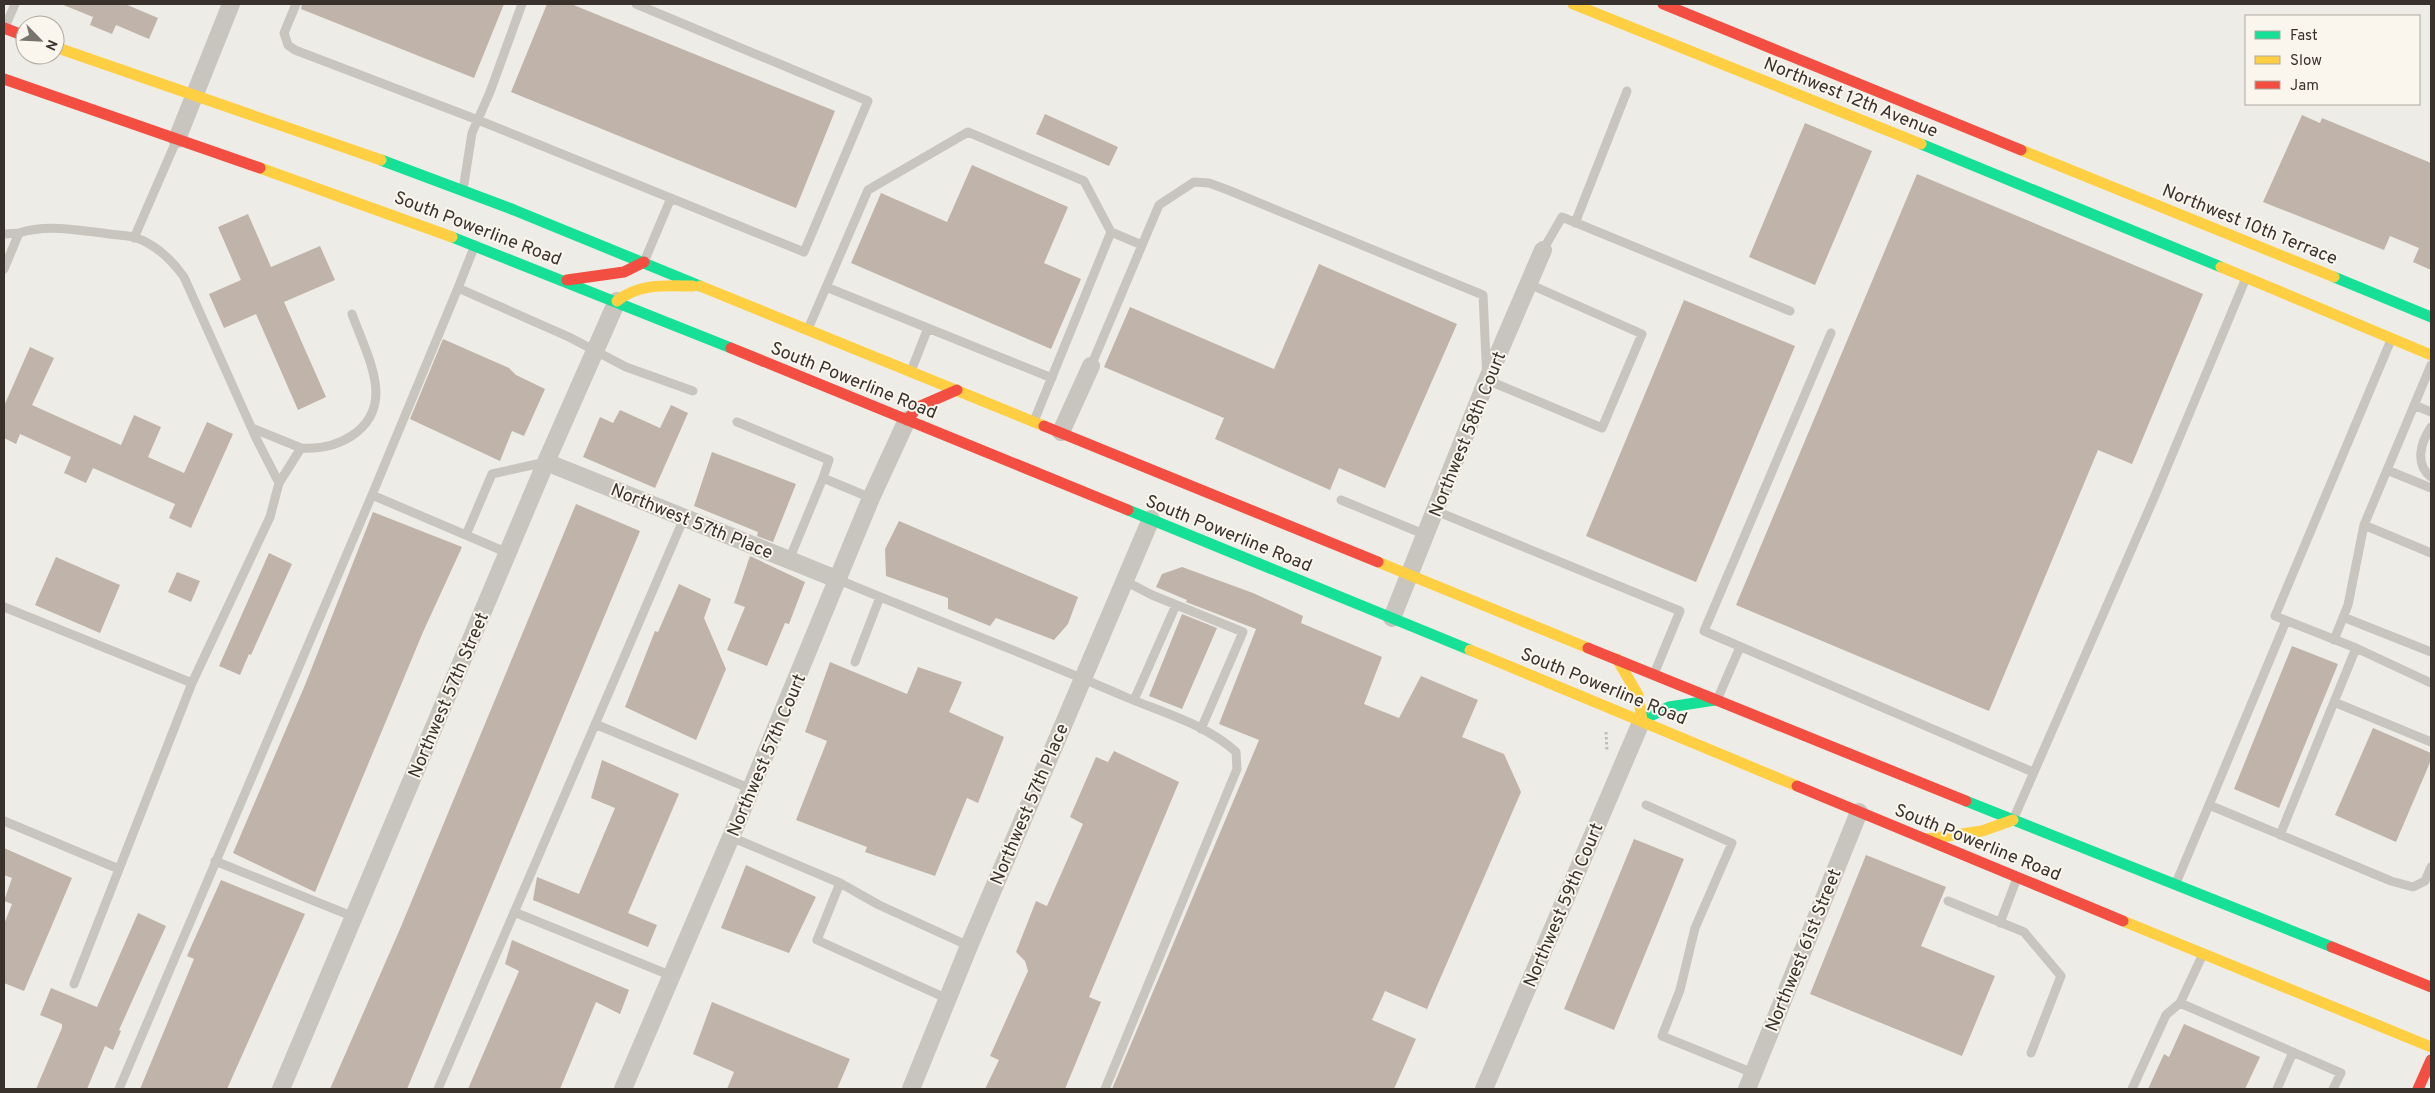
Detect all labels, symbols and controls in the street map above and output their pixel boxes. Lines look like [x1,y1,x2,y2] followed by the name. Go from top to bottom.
[15,15,65,65] north arrow
[2245,15,2420,105] legend
[2290,27,2318,46] text: Fast
[41,37,60,53] text: N
[2290,52,2322,71] text: Slow
[1760,53,1941,144] street label: Northwest 12th Avenue
[2290,77,2319,96] text: Jam
[2158,180,2340,271] street label: Northwest 10th Terrace
[391,187,564,272] street label: South Powerline Road
[767,337,940,425] street label: South Powerline Road
[1425,348,1512,521] street label: Northwest 58th Court
[607,479,776,565] street label: Northwest 57th Place
[1142,490,1315,578] street label: South Powerline Road
[404,609,495,782] street label: Northwest 57th Street
[1517,643,1690,731] street label: South Powerline Road
[723,671,812,840] street label: Northwest 57th Court
[986,720,1075,889] street label: Northwest 57th Place
[1891,799,2064,887] street label: South Powerline Road
[1519,820,1609,991] street label: Northwest 59th Court
[1761,866,1848,1035] street label: Northwest 61st Street

